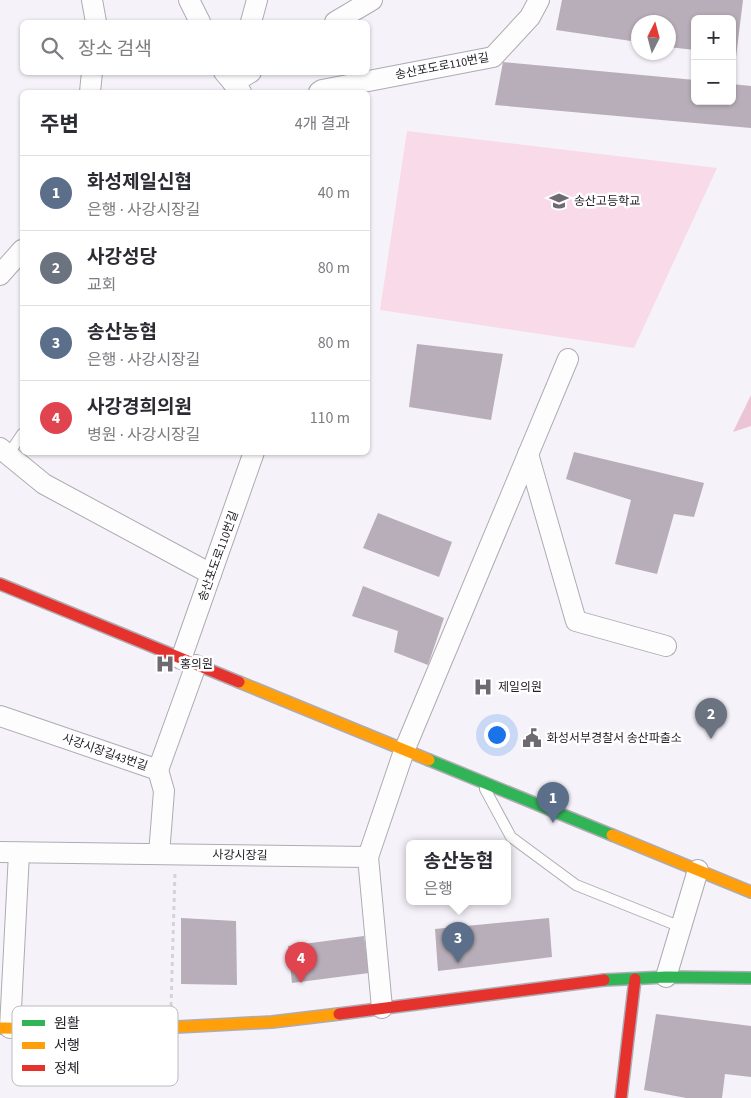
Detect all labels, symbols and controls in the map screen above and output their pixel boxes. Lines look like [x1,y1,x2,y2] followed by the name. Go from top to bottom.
[631,15,676,60] north arrow
[691,15,736,105] map controls
[691,15,736,60] button: +
[20,20,370,75] search box
[38,34,66,62] icon: search
[78,36,152,63] text: 장소 검색
[394,49,490,84] street label: 송산포도로110번길
[691,60,736,105] button: −
[40,109,79,139] text: 주변
[295,113,350,135] text: 4개 결과
[87,169,192,196] text: 화성제일신협
[52,182,60,204] text: 1
[318,182,350,204] text: 40 m
[548,190,570,212] school or university icon: 송산고등학교
[574,193,640,210] place label: 송산고등학교
[87,199,200,221] text: 은행 · 사강시장길
[87,244,157,271] text: 사강성당
[52,257,60,279] text: 2
[318,257,350,279] text: 80 m
[87,274,116,296] text: 교회
[87,319,157,346] text: 송산농협
[52,332,60,354] text: 3
[318,332,350,354] text: 80 m
[87,349,200,371] text: 은행 · 사강시장길
[87,394,192,421] text: 사강경희의원
[52,407,60,429] text: 4
[310,407,350,429] text: 110 m
[87,424,200,446] text: 병원 · 사강시장길
[194,509,243,604] street label: 송산포도로110번길
[154,653,176,675] hospital icon: 홍의원
[180,656,213,673] place label: 홍의원
[472,676,494,698] hospital icon: 제일의원
[498,679,542,696] place label: 제일의원
[695,698,727,739] pin: 2
[484,722,510,748] your location
[521,727,543,749] public building icon: 화성서부경찰서 송산파출소
[60,730,150,775] street label: 사강시장길43번길
[547,730,682,747] place label: 화성서부경찰서 송산파출소
[537,782,569,823] pin: 1
[406,840,511,905] popup
[212,847,268,864] street label: 사강시장길
[424,848,493,875] text: 송산농협
[424,878,453,900] text: 은행
[442,922,474,963] pin: 3
[285,942,317,983] pin: 4
[12,1006,178,1086] legend
[54,1014,80,1034] text: 원활
[54,1036,80,1056] text: 서행
[54,1059,80,1079] text: 정체

